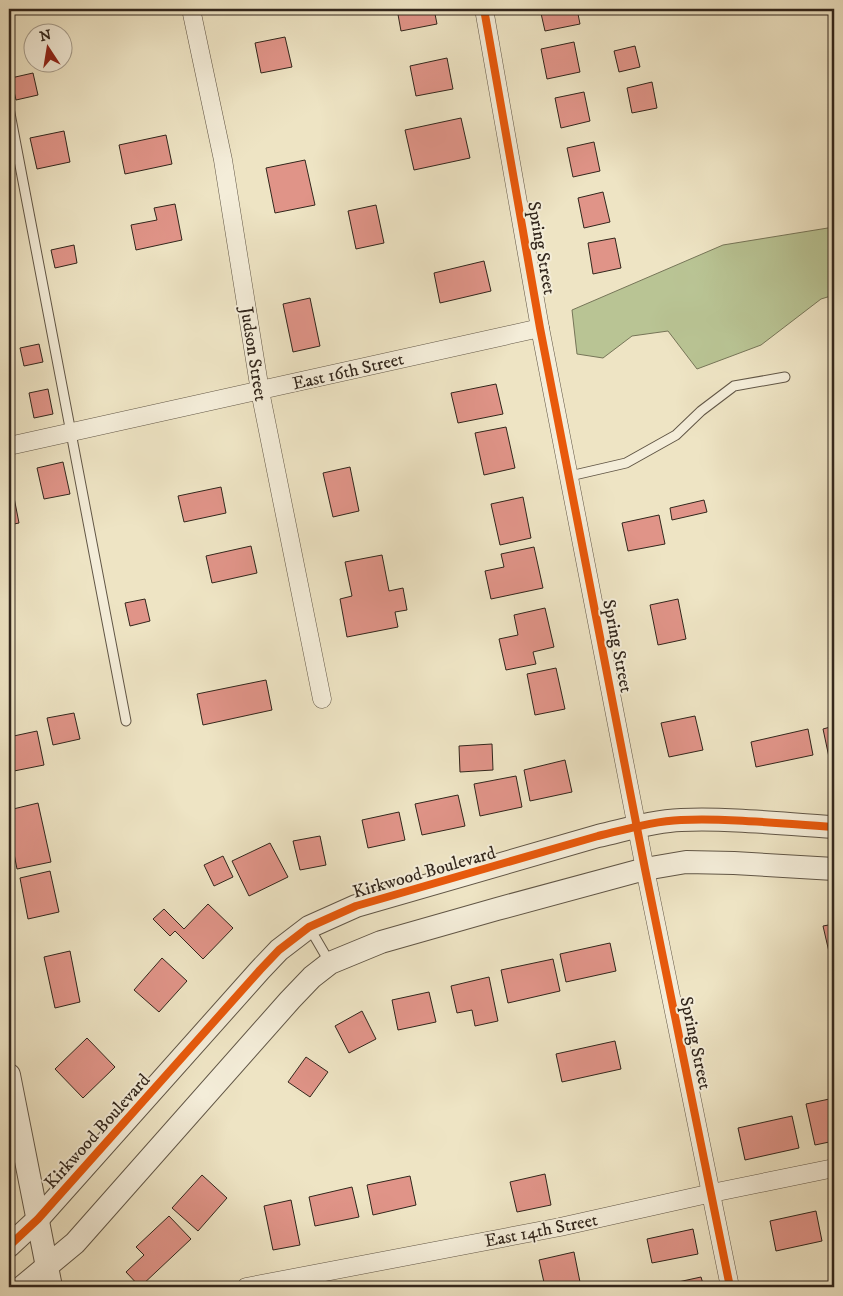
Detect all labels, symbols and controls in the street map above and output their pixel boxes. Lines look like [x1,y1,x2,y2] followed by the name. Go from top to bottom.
[22,22,72,72] north arrow
[38,26,53,46] text: N
[522,200,560,297] street label: Spring Street
[234,303,271,403] street label: Judson Street
[290,348,406,395] street label: East 16th Street
[597,598,637,695] street label: Spring Street
[350,842,498,904] street label: Kirkwood Boulevard
[674,995,716,1092] street label: Spring Street
[40,1070,155,1194] street label: Kirkwood Boulevard
[483,1209,600,1253] street label: East 14th Street

